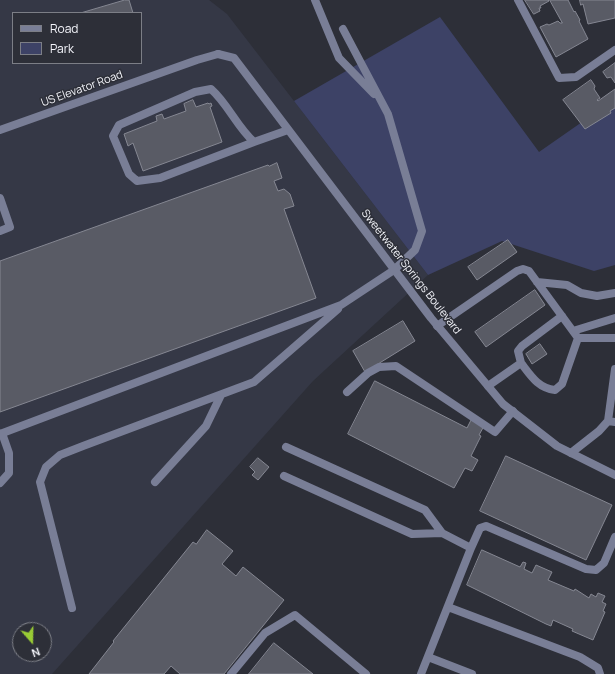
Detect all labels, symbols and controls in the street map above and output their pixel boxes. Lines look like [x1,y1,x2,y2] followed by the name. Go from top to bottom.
[12,12,142,64] legend
[50,20,78,37] text: Road
[50,40,74,57] text: Park
[39,68,125,110] street label: US Elevator Road
[358,207,464,337] street label: Sweetwater Springs Boulevard
[12,622,52,662] north arrow
[30,644,42,661] text: N

